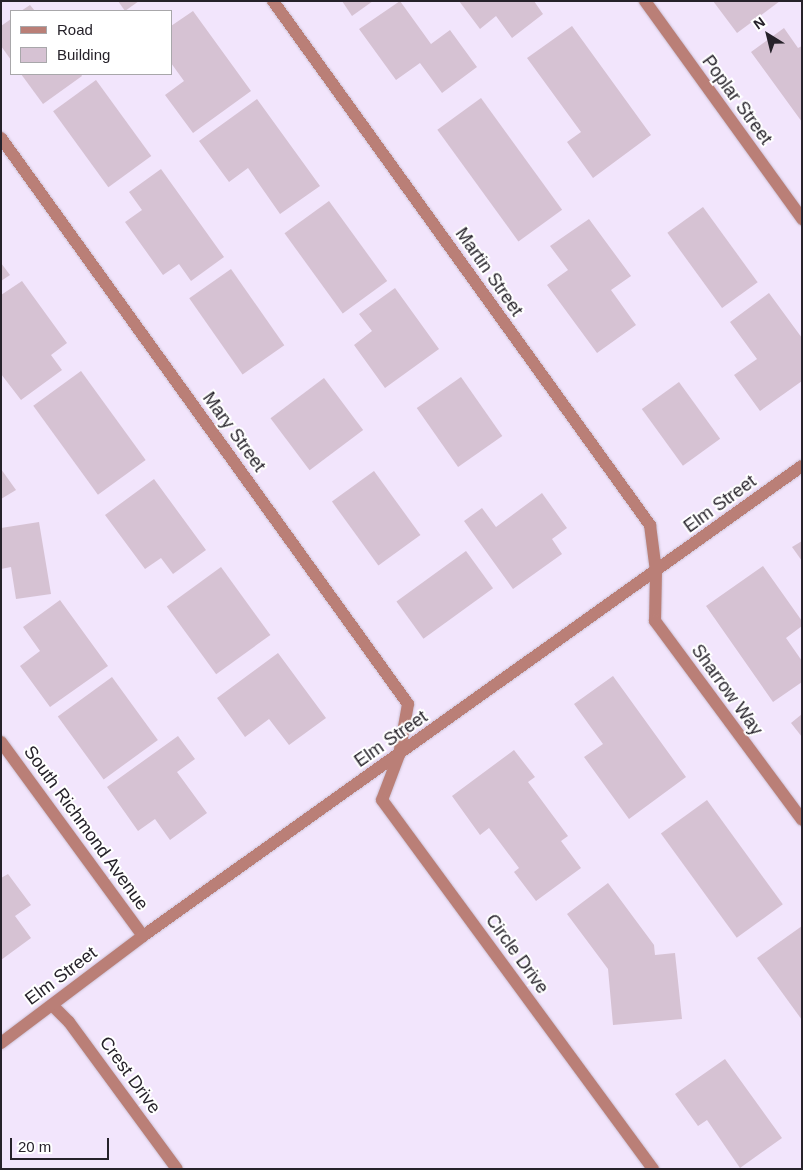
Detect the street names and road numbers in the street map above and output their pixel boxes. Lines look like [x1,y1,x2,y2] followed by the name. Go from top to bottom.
[697,51,777,149] street label: Poplar Street
[451,224,527,320] street label: Martin Street
[198,388,270,476] street label: Mary Street
[680,471,760,537] street label: Elm Street
[687,640,767,740] street label: Sharrow Way
[350,706,432,772] street label: Elm Street
[19,741,153,915] street label: South Richmond Avenue
[481,910,553,998] street label: Circle Drive
[21,942,101,1010] street label: Elm Street
[95,1032,165,1118] street label: Crest Drive

